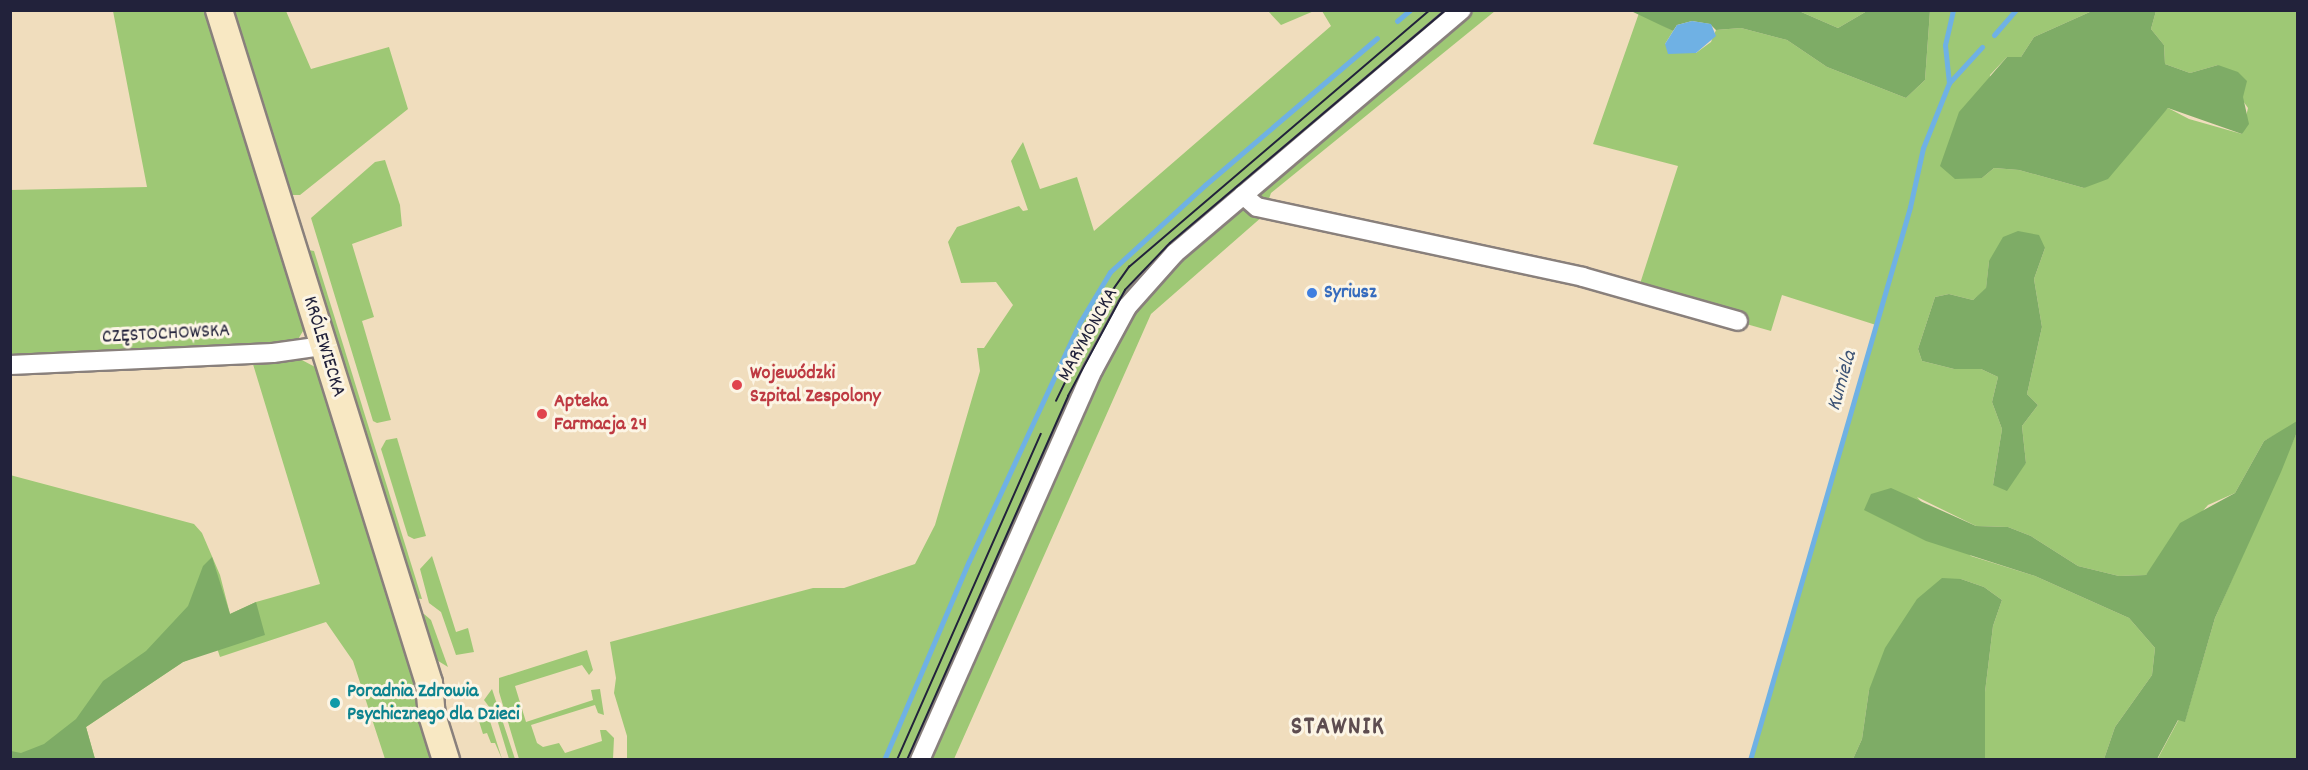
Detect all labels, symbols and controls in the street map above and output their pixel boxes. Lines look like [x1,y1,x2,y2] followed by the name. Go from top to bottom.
[1324,281,1377,305] place label: Syriusz
[1054,284,1124,386] street label: MARYMONCKA
[1305,286,1319,300] marker: Syriusz
[296,294,350,400] street label: KRÓLEWIECKA
[101,320,231,350] street label: CZĘSTOCHOWSKA
[1822,348,1864,414] water label: Kumiela
[750,362,881,409] place label: Wojewódzki Szpital Zespolony
[728,376,746,394] marker: Wojewódzki Szpital Zespolony
[554,390,647,437] place label: Apteka Farmacja 24
[535,407,549,421] marker: Apteka Farmacja 24
[347,680,520,727] place label: Poradnia Zdrowia Psychicznego dla Dzieci
[328,696,342,710] marker: Poradnia Zdrowia Psychicznego dla Dzieci
[1291,712,1385,744] district label: STAWNIK

